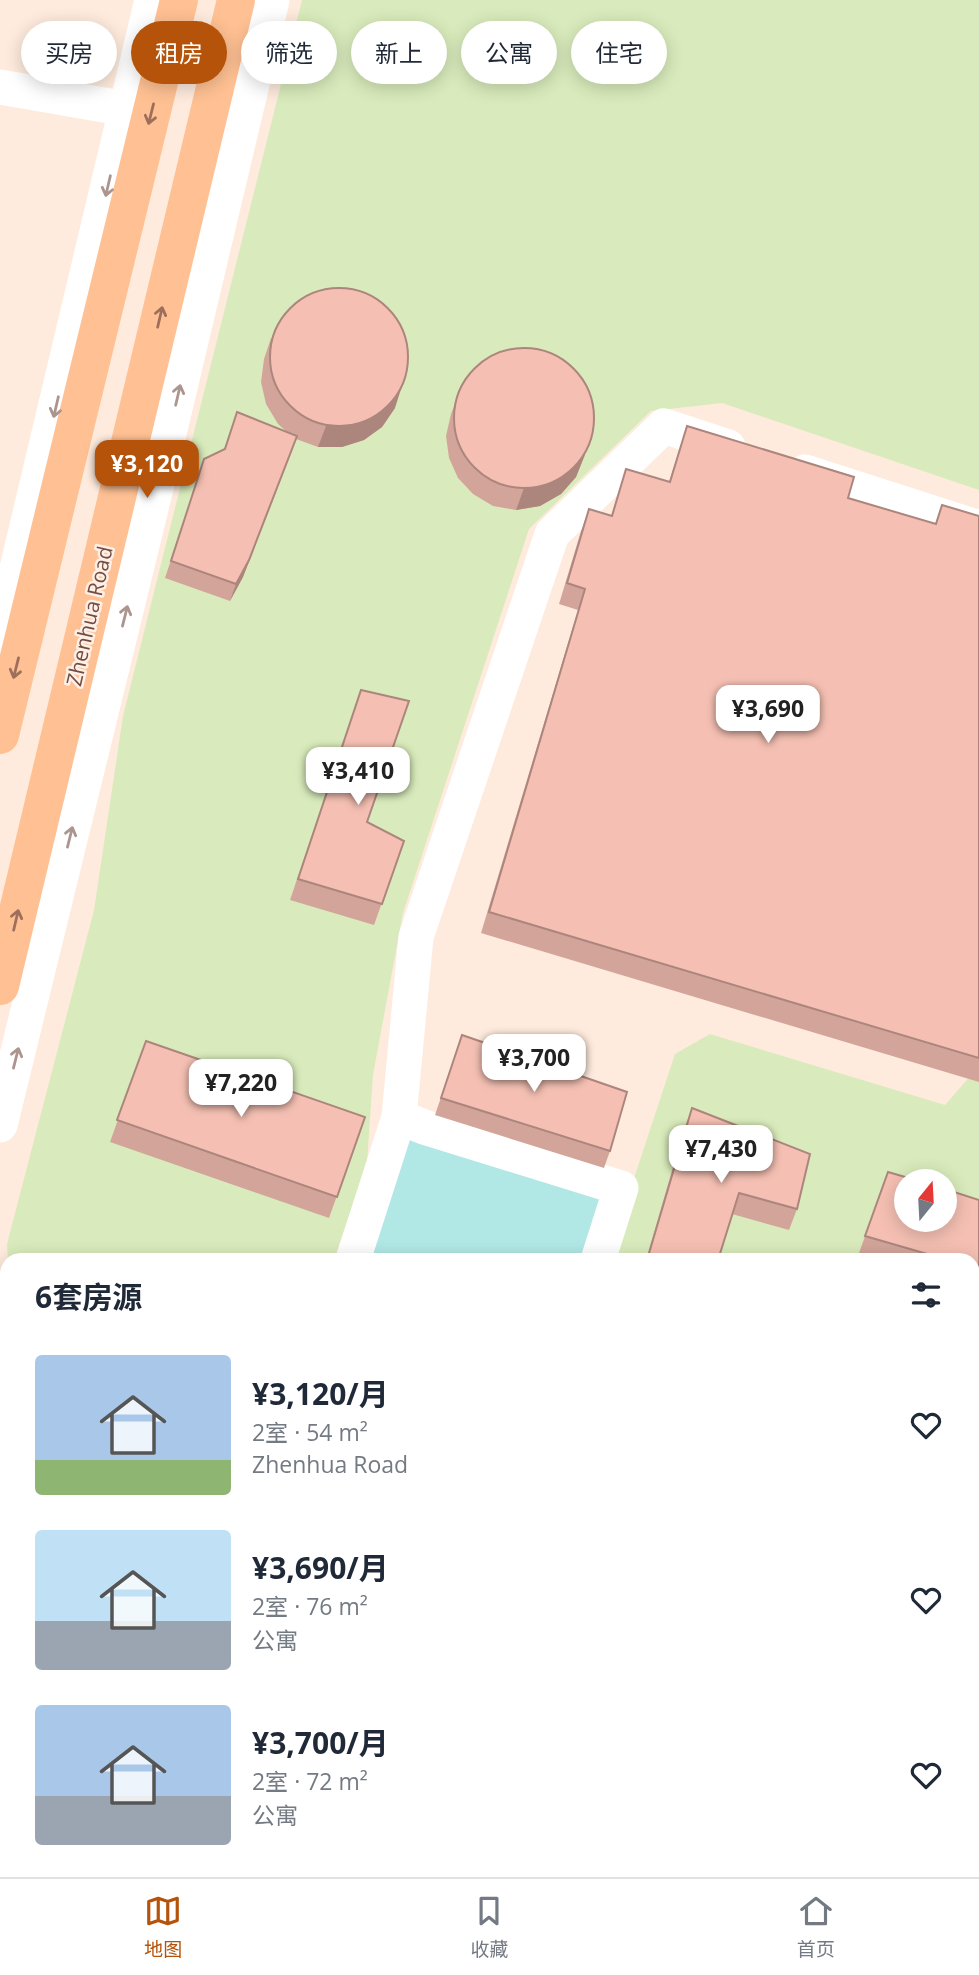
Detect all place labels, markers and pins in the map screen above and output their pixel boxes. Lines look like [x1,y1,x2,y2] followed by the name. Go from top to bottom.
[90,440,204,500] pin: ¥3,120
[711,686,825,745] pin: ¥3,690
[301,748,415,807] pin: ¥3,410
[477,1034,591,1094] pin: ¥3,700
[184,1060,298,1119] pin: ¥7,220
[664,1126,778,1185] pin: ¥7,430

